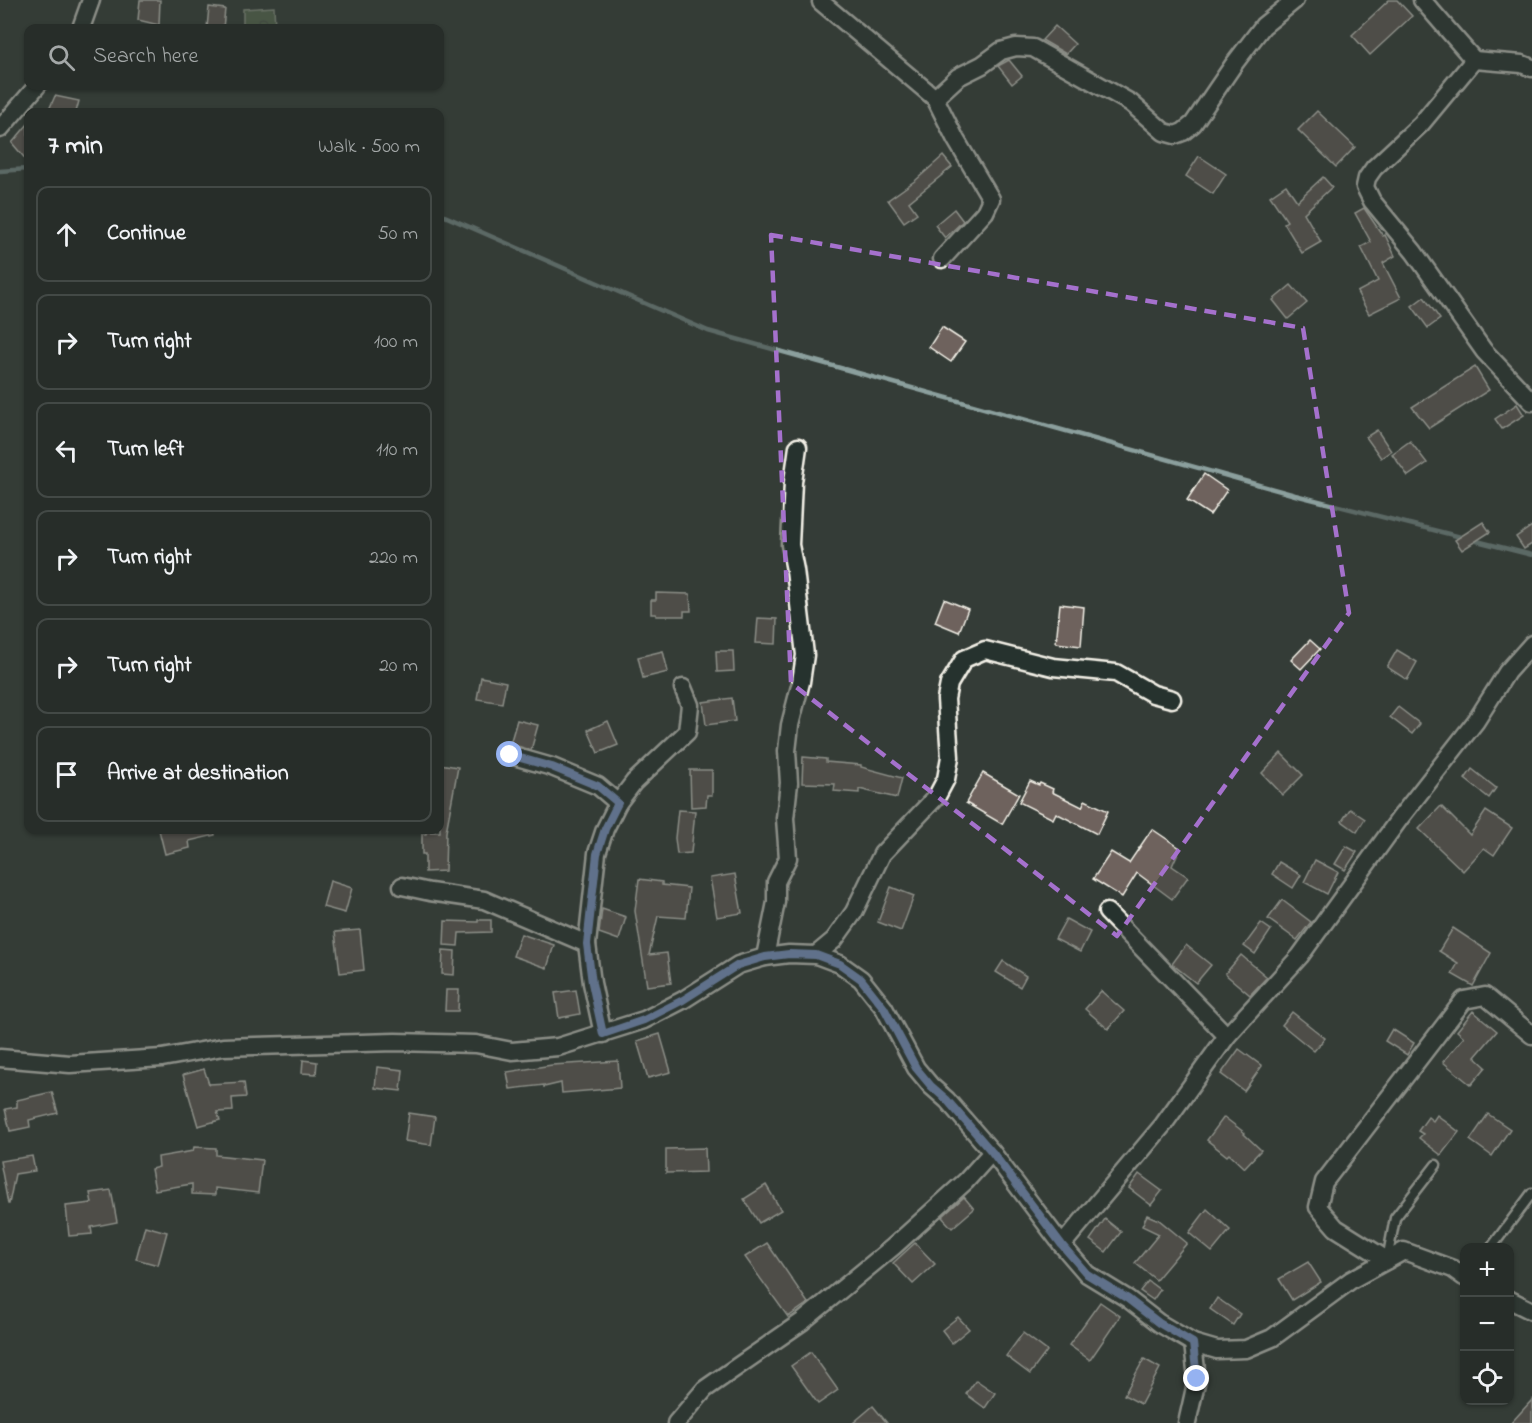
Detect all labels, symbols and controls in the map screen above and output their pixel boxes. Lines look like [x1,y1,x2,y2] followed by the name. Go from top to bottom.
[24,24,444,90] search box
[45,41,78,74] icon: search
[93,41,198,73] text: Search here
[48,128,103,166] text: 7 min
[318,133,420,162] text: Walk · 500 m
[50,218,83,251] icon: ahead
[107,218,186,250] text: Continue
[377,220,418,249] text: 50 m
[50,326,83,359] icon: right
[107,326,192,358] text: Turn right
[374,328,418,357] text: 100 m
[50,434,83,467] icon: left
[107,434,184,466] text: Turn left
[376,436,418,465] text: 110 m
[50,542,83,575] icon: right
[107,542,192,574] text: Turn right
[369,544,418,573] text: 220 m
[50,650,83,683] icon: right
[107,650,192,682] text: Turn right
[379,652,418,681] text: 20 m
[496,741,522,767] route start
[50,758,83,791] icon: arrive
[107,758,289,790] text: Arrive at destination
[1460,1243,1514,1405] map controls
[1460,1243,1514,1297] button: +
[1460,1297,1514,1351] button: −
[1460,1351,1514,1405] button: locate
[1183,1365,1209,1391] route end

